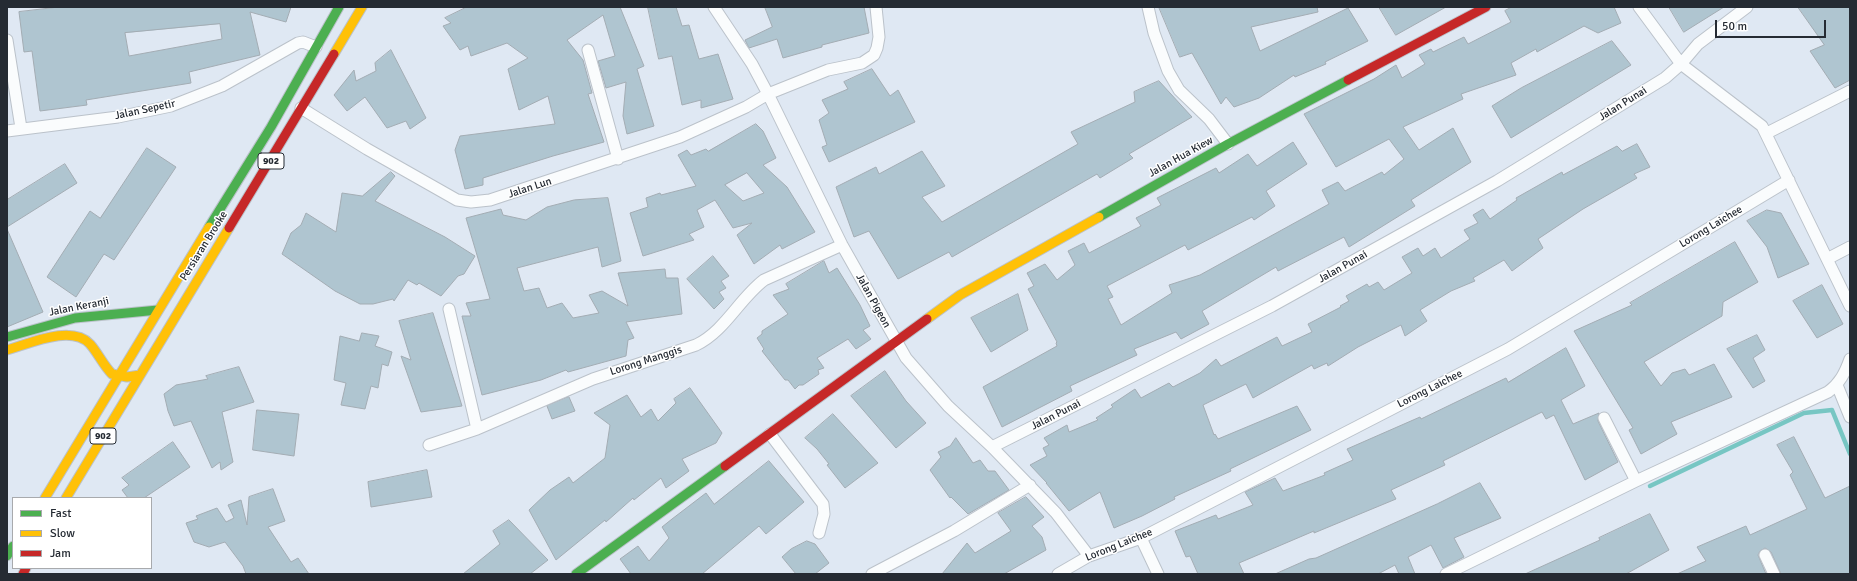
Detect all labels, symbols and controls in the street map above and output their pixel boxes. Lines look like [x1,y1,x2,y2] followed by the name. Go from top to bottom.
[1717,12,1828,38] scale bar
[1722,19,1747,34] text: 50 m
[1597,84,1649,124] street label: Jalan Punai
[114,97,176,123] street label: Jalan Sepetir
[1146,134,1216,180] street label: Jalan Hua Kiew
[258,153,284,169] road number: 902
[507,175,553,201] street label: Jalan Lun
[1677,203,1745,251] street label: Lorong Laichee
[177,209,231,283] street label: Persiaran Brooke
[1316,248,1370,286] street label: Jalan Punai
[853,272,893,330] street label: Jalan Pigeon
[48,295,110,319] street label: Jalan Keranji
[608,343,684,379] street label: Lorong Manggis
[1395,367,1465,411] street label: Lorong Laichee
[1029,397,1083,433] street label: Jalan Punai
[90,428,116,444] road number: 902
[12,497,152,569] legend
[50,506,71,521] text: Fast
[50,526,75,541] text: Slow
[1083,526,1155,564] street label: Lorong Laichee
[50,546,71,561] text: Jam

